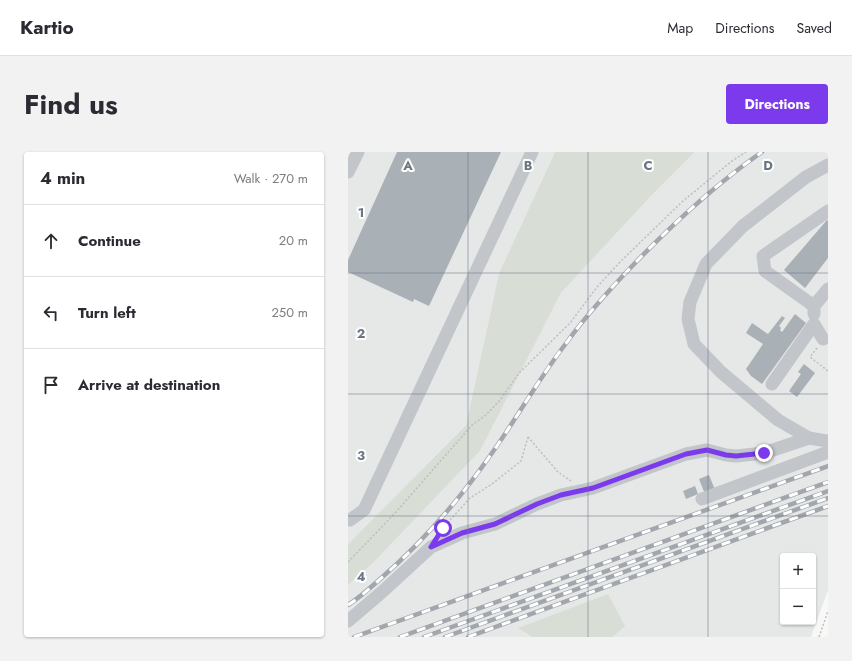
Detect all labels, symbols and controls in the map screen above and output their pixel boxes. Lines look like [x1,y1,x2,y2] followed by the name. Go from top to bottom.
[20,14,74,41] text: Kartio
[667,18,693,38] text: Map
[715,18,775,38] text: Directions
[797,18,832,38] text: Saved
[24,84,118,125] text: Find us
[726,84,828,124] button: Directions
[402,156,413,175] text: A
[524,156,533,175] text: B
[643,156,653,175] text: C
[763,156,773,175] text: D
[40,166,85,190] text: 4 min
[234,169,308,188] text: Walk · 270 m
[358,203,364,222] text: 1
[40,230,62,252] icon: ahead
[78,230,141,252] text: Continue
[279,231,308,250] text: 20 m
[40,302,62,324] icon: left
[78,302,136,324] text: Turn left
[271,303,308,322] text: 250 m
[357,324,365,343] text: 2
[40,374,62,396] icon: arrive
[78,374,220,396] text: Arrive at destination
[755,444,773,462] route end
[357,446,365,465] text: 3
[434,519,452,537] route start
[780,553,816,625] map controls
[780,553,816,589] button: +
[356,567,366,586] text: 4
[780,589,816,625] button: −

